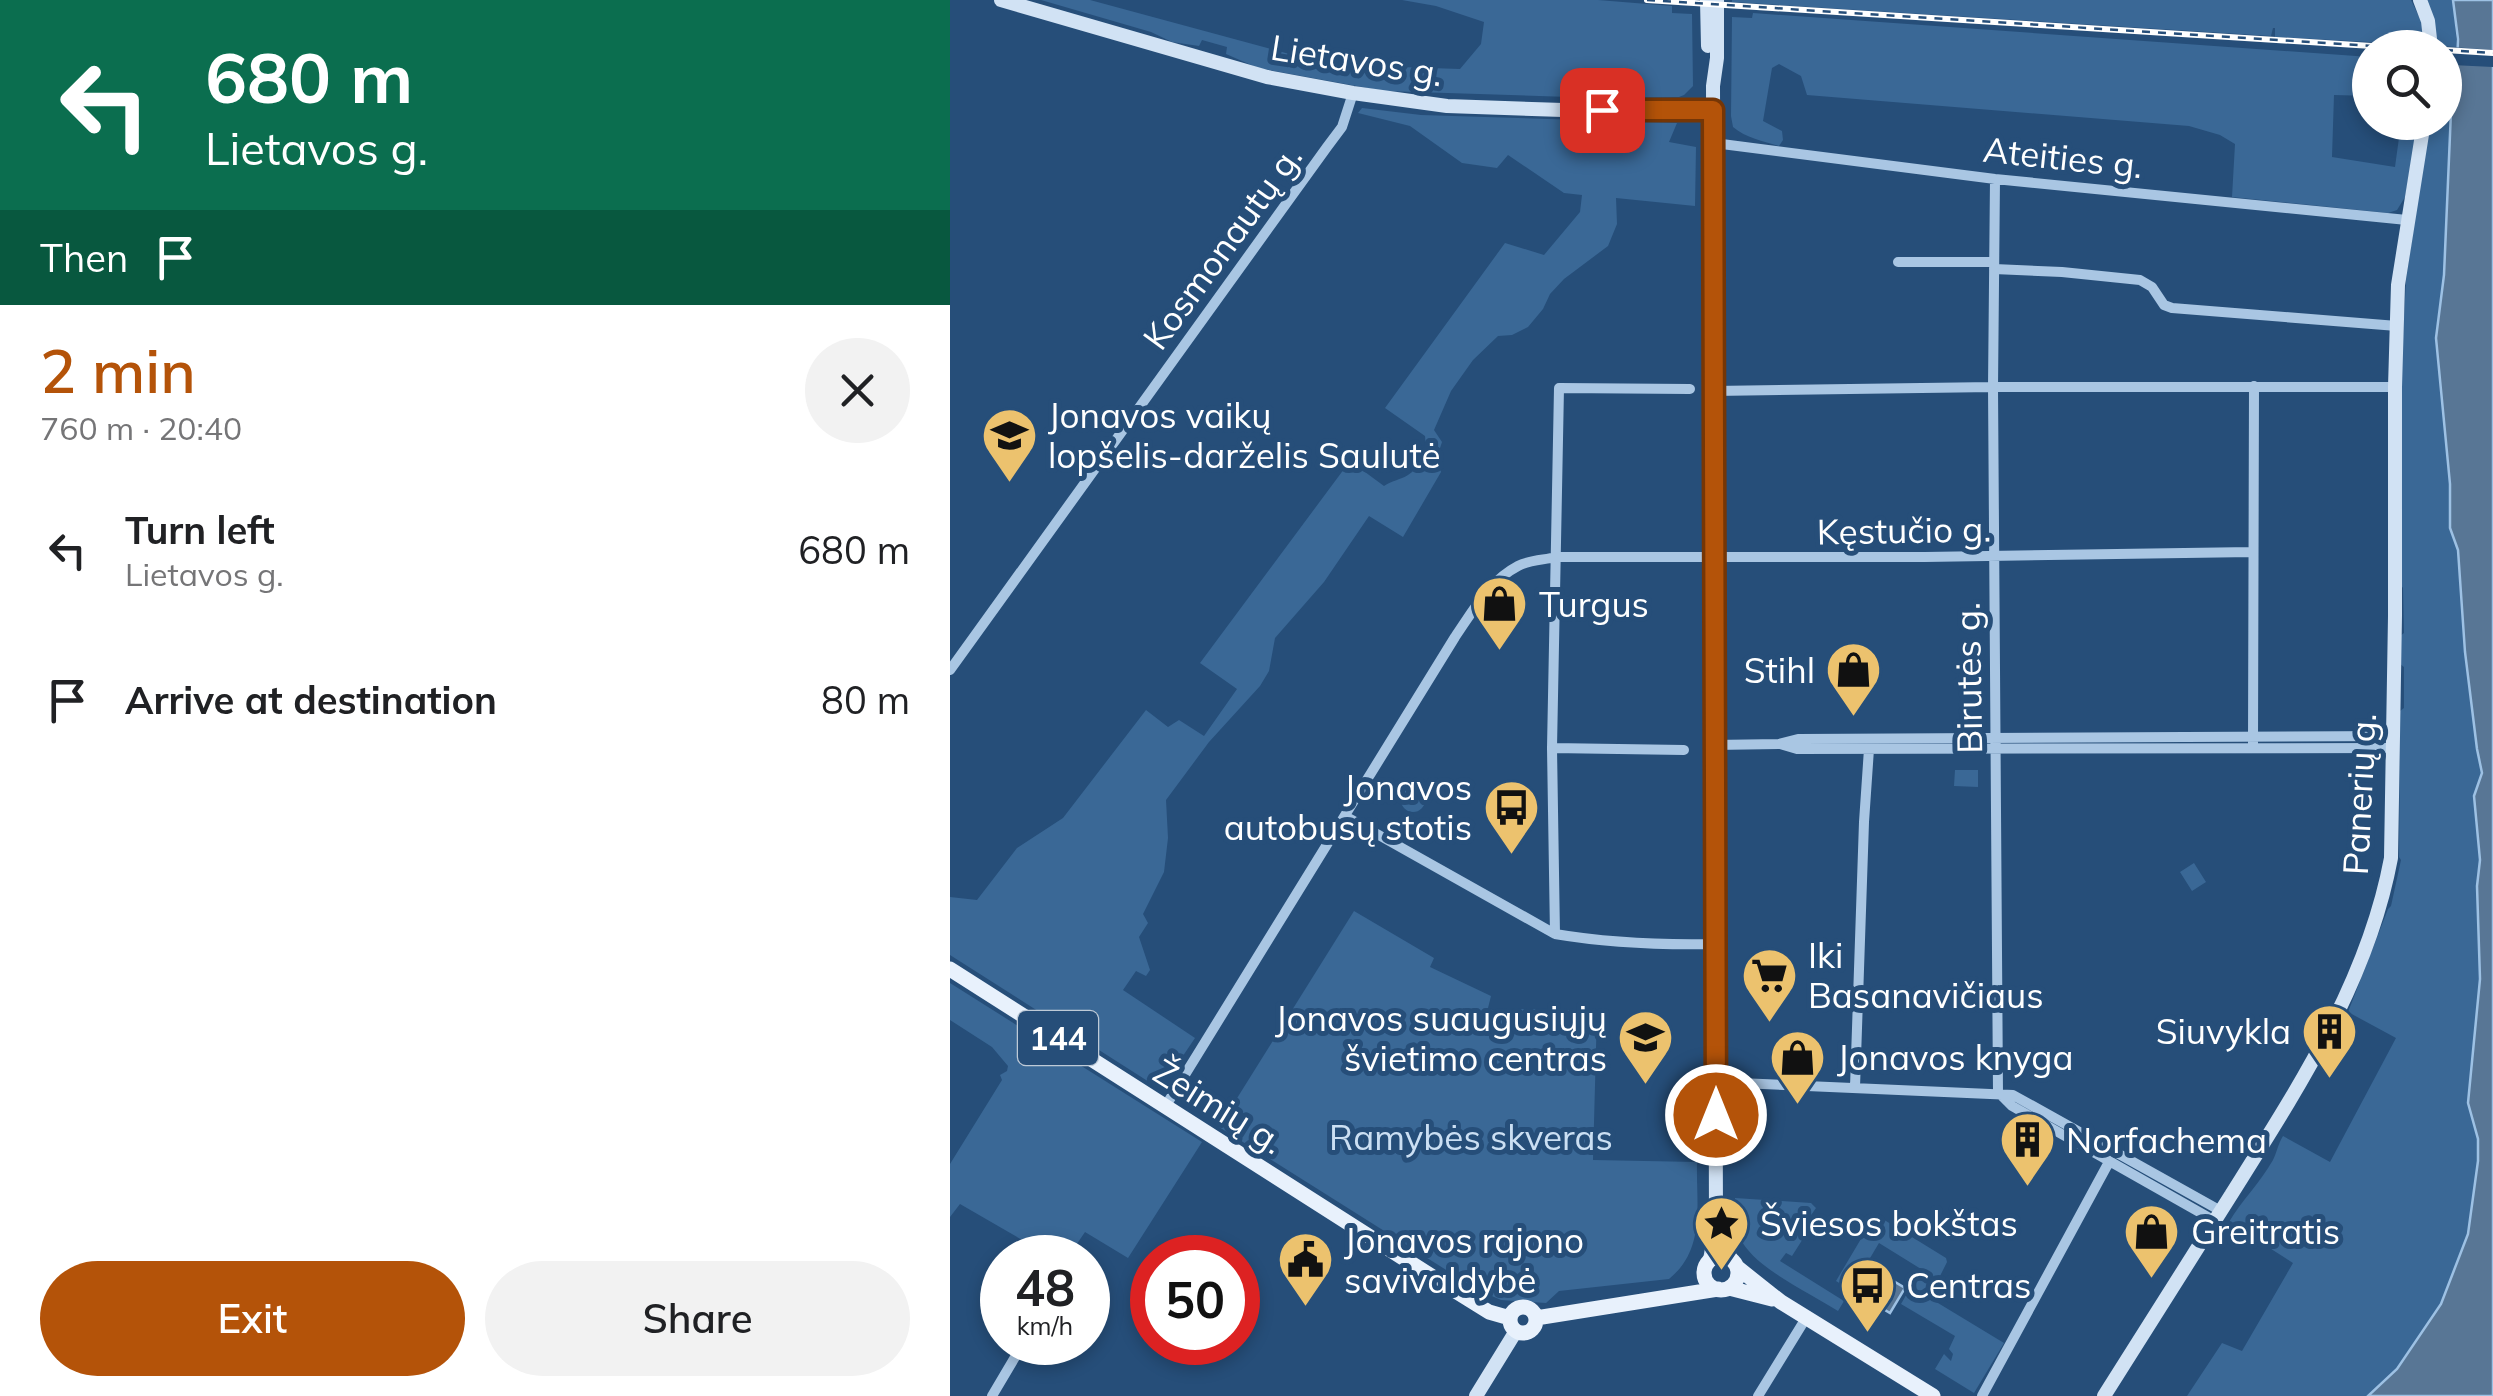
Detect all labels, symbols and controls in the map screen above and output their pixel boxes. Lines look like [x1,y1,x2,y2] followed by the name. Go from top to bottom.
[1268,25,1446,95] street label: Lietavos g.
[2352,30,2462,140] map controls
[2352,30,2462,140] button: search
[205,33,413,121] text: 680 m
[40,40,170,170] icon: left
[1560,68,1645,153] pin
[1575,83,1630,138] icon: arrive
[205,120,428,176] text: Lietavos g.
[1981,127,2145,187] street label: Ateities g.
[1133,136,1311,358] street label: Kosmonautų g.
[148,230,203,285] icon: arrive
[40,234,128,282] text: Then
[40,333,196,408] text: 2 min
[805,338,910,443] button: close
[1048,393,1441,477] place label: Jonavos vaikų lopšelis-darželis Saulutė
[979,405,1039,484] school or university icon: Jonavos vaikų lopšelis-darželis Saulutė
[40,408,242,448] text: 760 m · 20:40
[125,506,275,554] text: Turn left
[1816,506,1992,554] street label: Kęstučio g.
[40,523,95,578] icon: left
[798,526,910,574] text: 680 m
[125,554,284,594] text: Lietavos g.
[1470,574,1530,653] shop icon: Turgus
[1539,582,1649,626] place label: Turgus
[1945,602,1991,754] street label: Birutės g.
[1824,640,1884,719] shop icon: Stihl
[1744,648,1815,692] place label: Stihl
[40,673,95,728] icon: arrive
[125,676,497,724] text: Arrive at destination
[821,676,910,724] text: 80 m
[2333,712,2385,876] street label: Panerių g.
[1224,765,1472,849] place label: Jonavos autobusų stotis
[1481,777,1541,856] bus stop icon: Jonavos autobusų stotis
[1808,933,2044,1017] place label: Iki Basanavičiaus
[1739,945,1799,1024] supermarket icon: Iki Basanavičiaus
[1275,996,1607,1080] place label: Jonavos suaugusiųjų švietimo centras
[2300,1001,2360,1080] building icon: Siuvykla
[1616,1008,1676,1087] school or university icon: Jonavos suaugusiųjų švietimo centras
[2156,1009,2291,1053] place label: Siuvykla
[1018,1011,1098,1065] road number: 144
[1768,1027,1828,1106] shop icon: Jonavos knyga
[1837,1035,2073,1079] place label: Jonavos knyga
[1146,1049,1292,1163] street label: Žeimių g.
[1664,1063,1768,1167] position arrow
[1997,1110,2057,1189] building icon: Norfachema
[1329,1115,1613,1159] park label: Ramybės skveras
[2066,1118,2267,1162] place label: Norfachema
[1691,1193,1751,1272] place icon: Šviesos bokštas
[1760,1201,2018,1245] place label: Šviesos bokštas
[2122,1201,2182,1280] shop icon: Greitratis
[2191,1209,2340,1253] place label: Greitratis
[1344,1218,1584,1302] place label: Jonavos rajono savivaldybė
[1275,1230,1335,1309] public building icon: Jonavos rajono savivaldybė
[1130,1235,1260,1365] speed limit sign: 50
[1837,1255,1897,1334] bus stop icon: Centras
[1015,1256,1075,1319] text: 48
[40,1261,465,1376] button: Exit
[485,1261,910,1376] button: Share
[1906,1263,2031,1307] place label: Centras
[1017,1310,1073,1341] text: km/h

